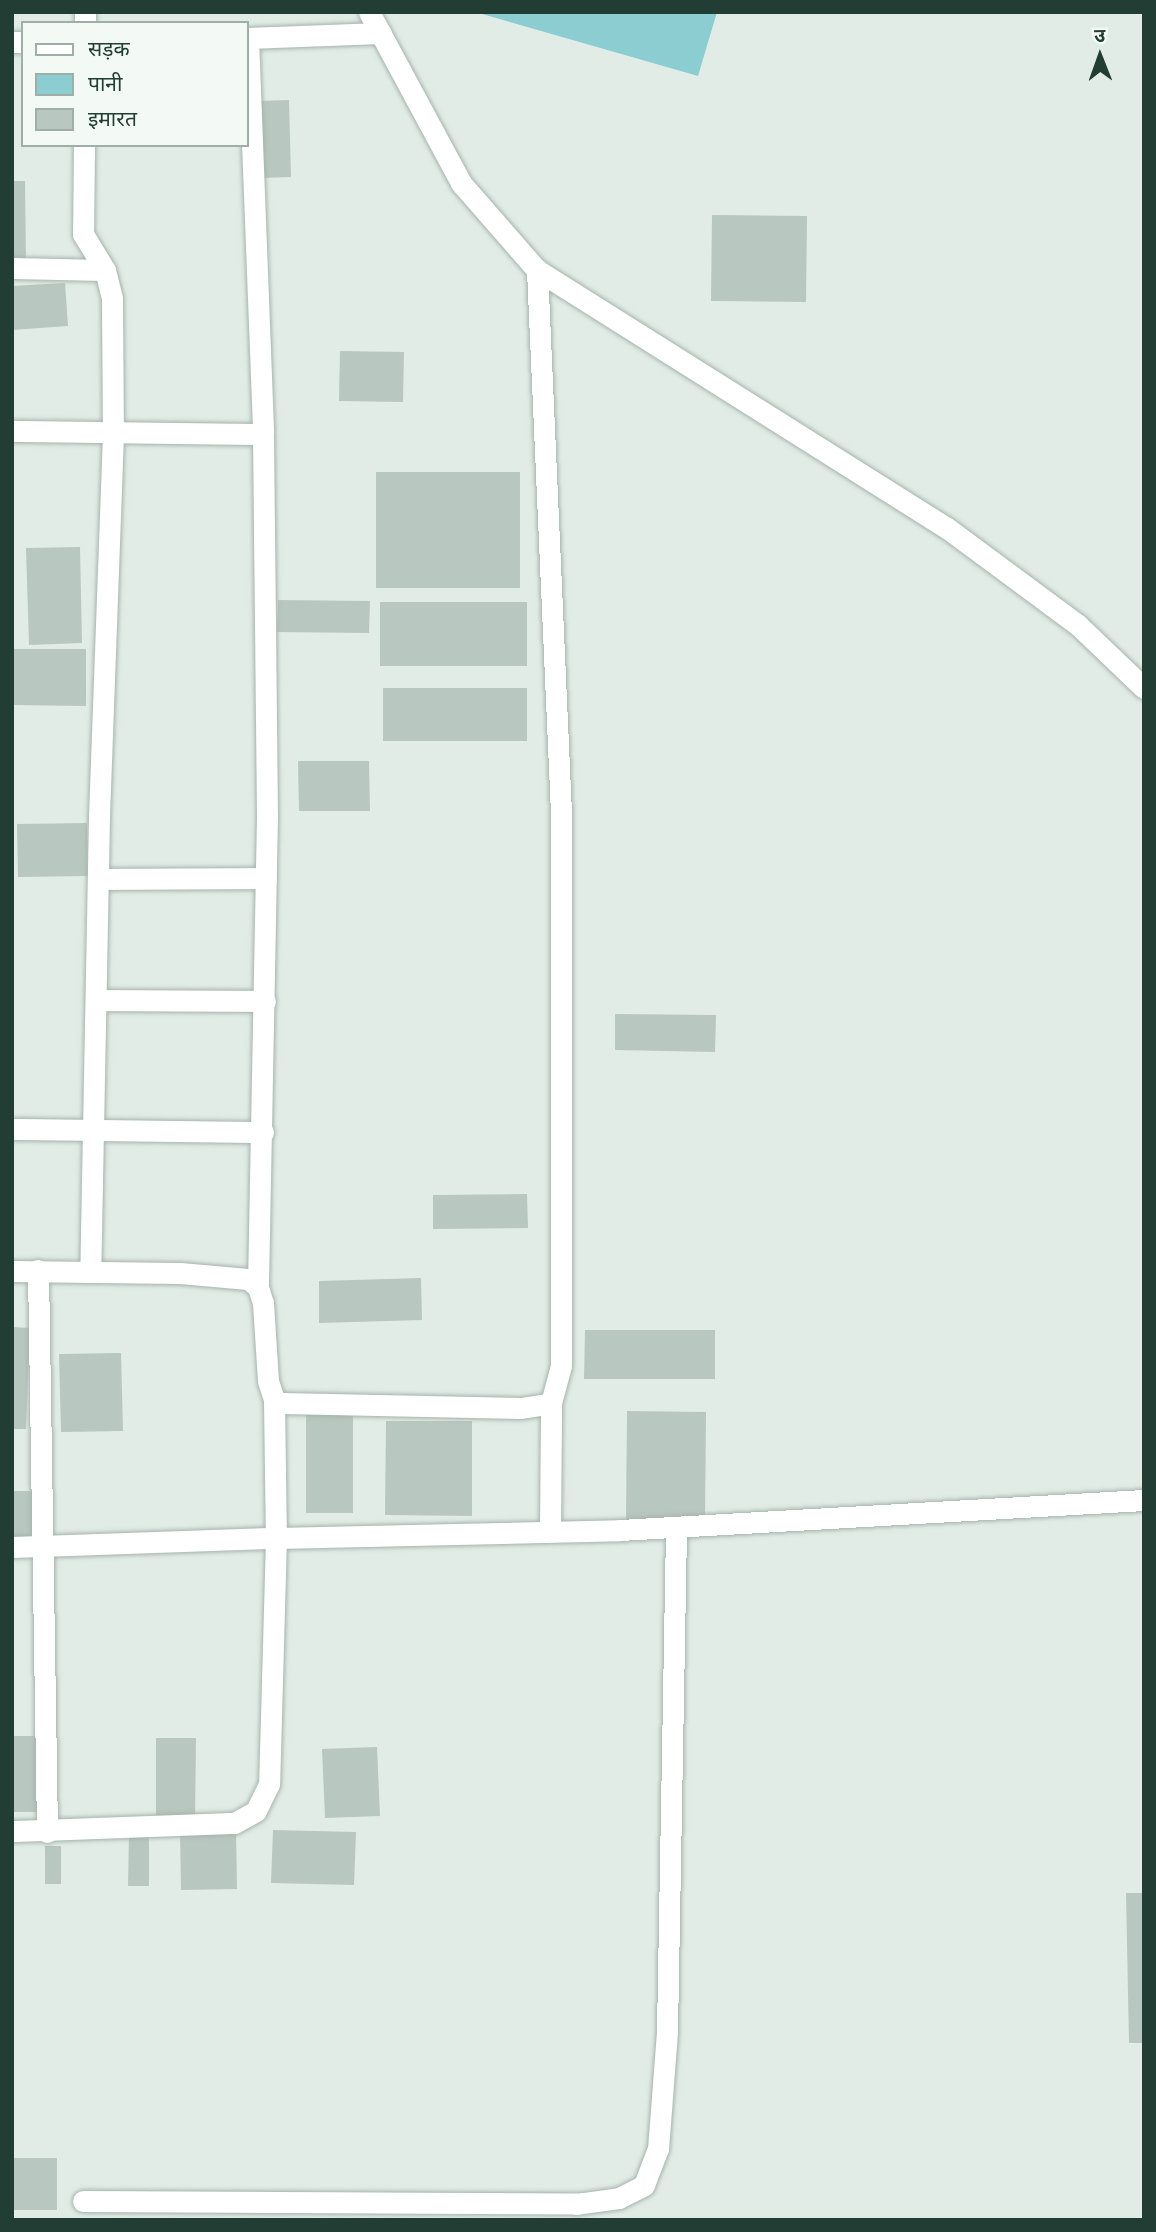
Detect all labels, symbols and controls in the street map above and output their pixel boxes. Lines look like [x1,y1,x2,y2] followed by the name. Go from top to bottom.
[21,21,248,147] legend
[1065,21,1135,91] north arrow
[1094,22,1105,48] text: उ
[88,34,130,63] text: सड़क
[88,69,122,98] text: पानी
[88,104,137,133] text: इमारत

